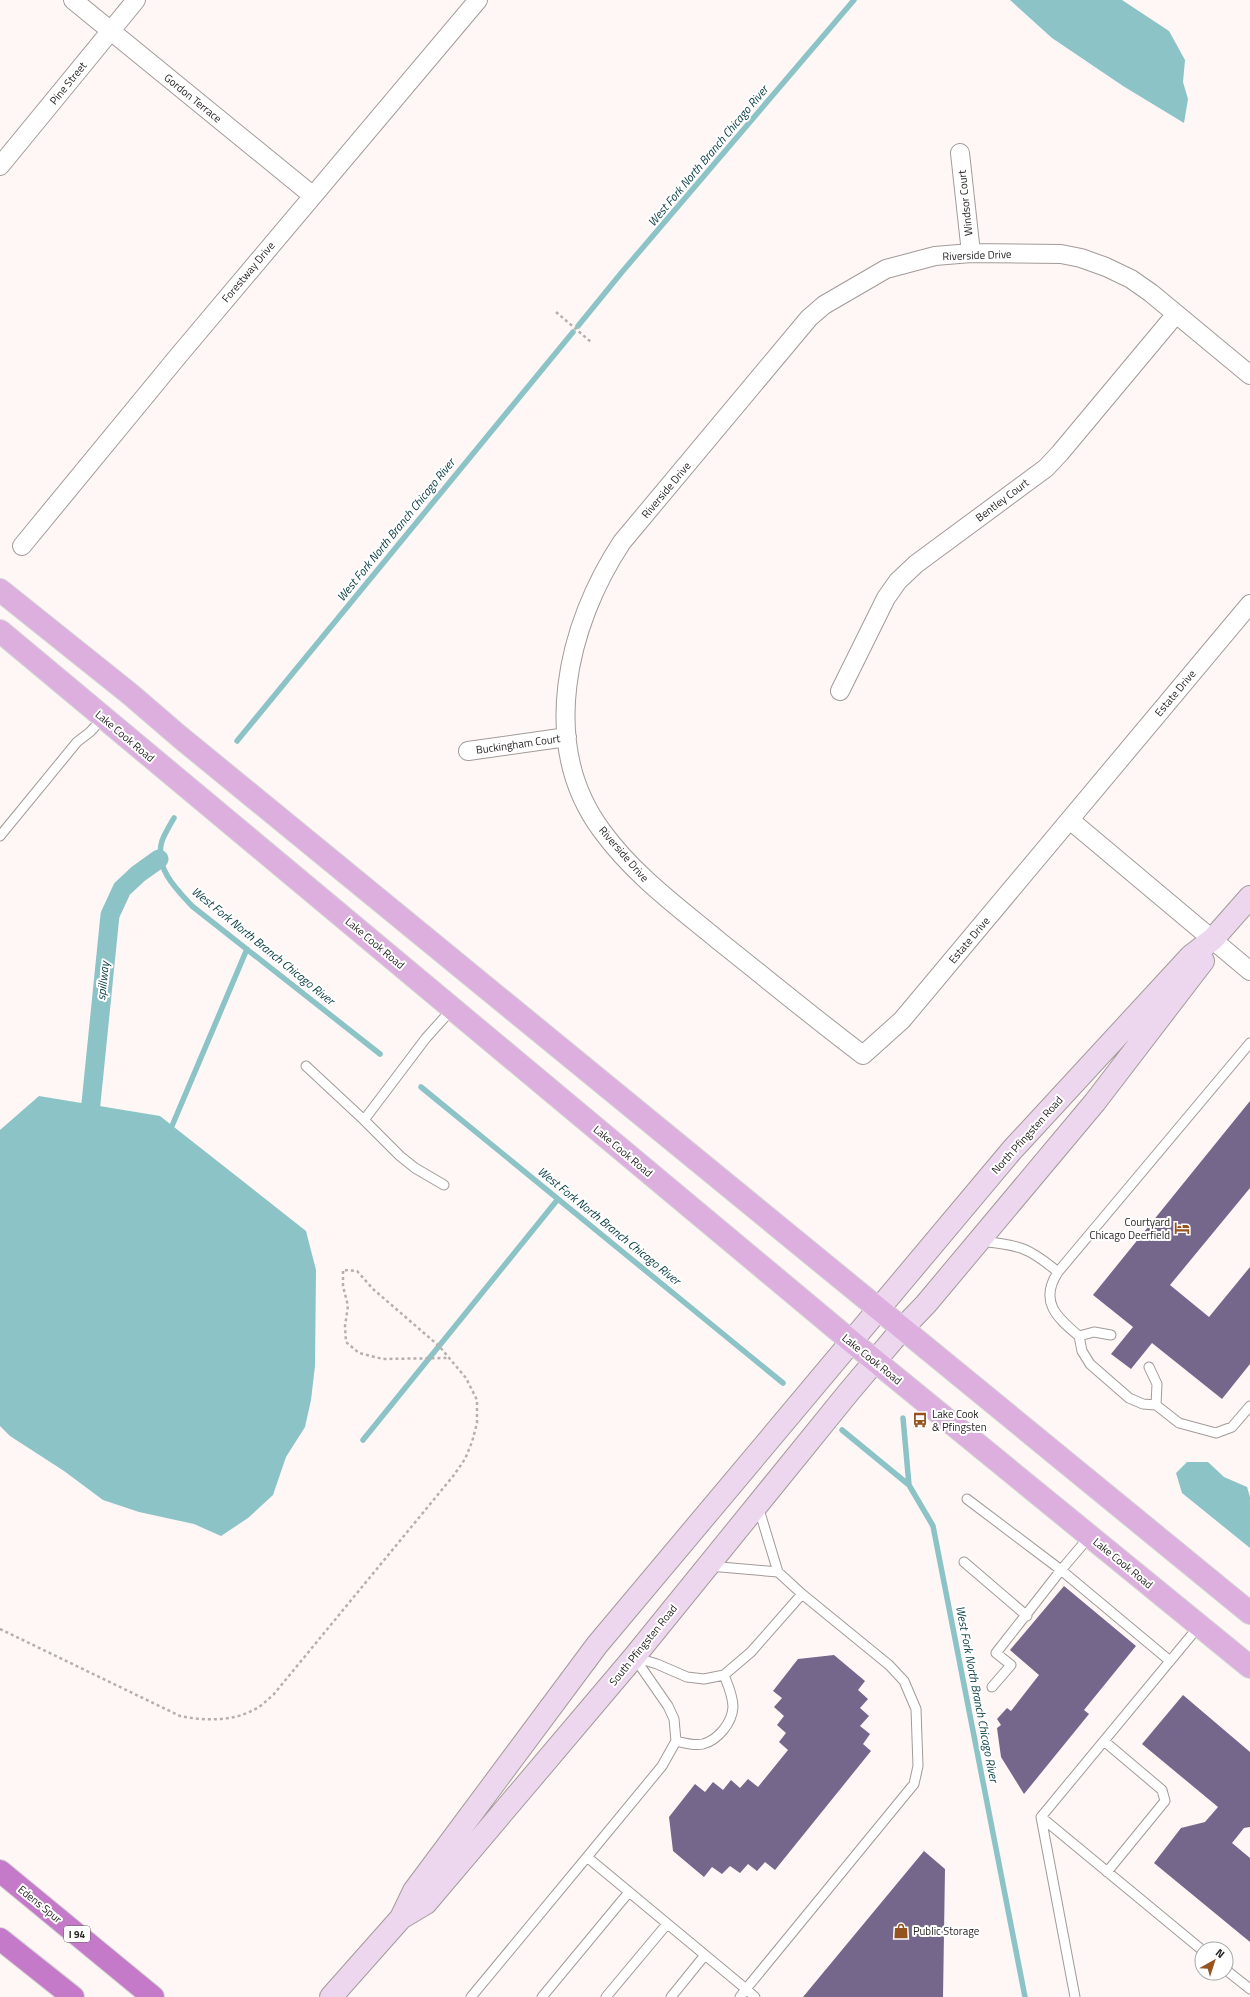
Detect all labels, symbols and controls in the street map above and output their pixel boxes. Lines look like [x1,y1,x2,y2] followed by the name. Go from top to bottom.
[46,58,90,108] street label: Pine Street
[161,70,226,127] street label: Gordon Terrace
[643,79,774,230] water label: West Fork North Branch Chicago River
[954,169,976,237] street label: Windsor Court
[218,238,279,306] street label: Forestway Drive
[942,246,1012,264] street label: Riverside Drive
[332,452,461,605] water label: West Fork North Branch Chicago River
[638,458,695,522] street label: Riverside Drive
[972,475,1032,525] street label: Bentley Court
[1151,666,1200,720] street label: Estate Drive
[92,706,158,766] street label: Lake Cook Road
[475,730,561,758] street label: Buckingham Court
[595,823,653,886] street label: Riverside Drive
[188,882,341,1011] water label: West Fork North Branch Chicago River
[342,913,408,973] street label: Lake Cook Road
[945,913,994,967] street label: Estate Drive
[91,959,114,1001] water label: spillway
[988,1092,1067,1178] street label: North Pfingsten Road
[590,1121,656,1181] street label: Lake Cook Road
[534,1162,687,1291] water label: West Fork North Branch Chicago River
[1090,1214,1170,1243] place label: Courtyard Chicago Deerfield
[1173,1219,1191,1237] hotel icon: Courtyard Chicago Deerfield
[839,1330,905,1388] street label: Lake Cook Road
[932,1406,987,1435] place label: Lake Cook & Pfingsten
[911,1411,929,1429] bus stop icon: Lake Cook & Pfingsten
[1090,1534,1156,1592] street label: Lake Cook Road
[605,1601,681,1689] street label: South Pfingsten Road
[951,1604,1004,1786] water label: West Fork North Branch Chicago River
[15,1881,65,1927] street label: Edens Spur
[892,1922,910,1940] shop icon: Public Storage
[913,1923,980,1939] place label: Public Storage
[64,1926,90,1942] road number: I 94
[1194,1941,1234,1981] north arrow
[1212,1945,1228,1962] text: N

